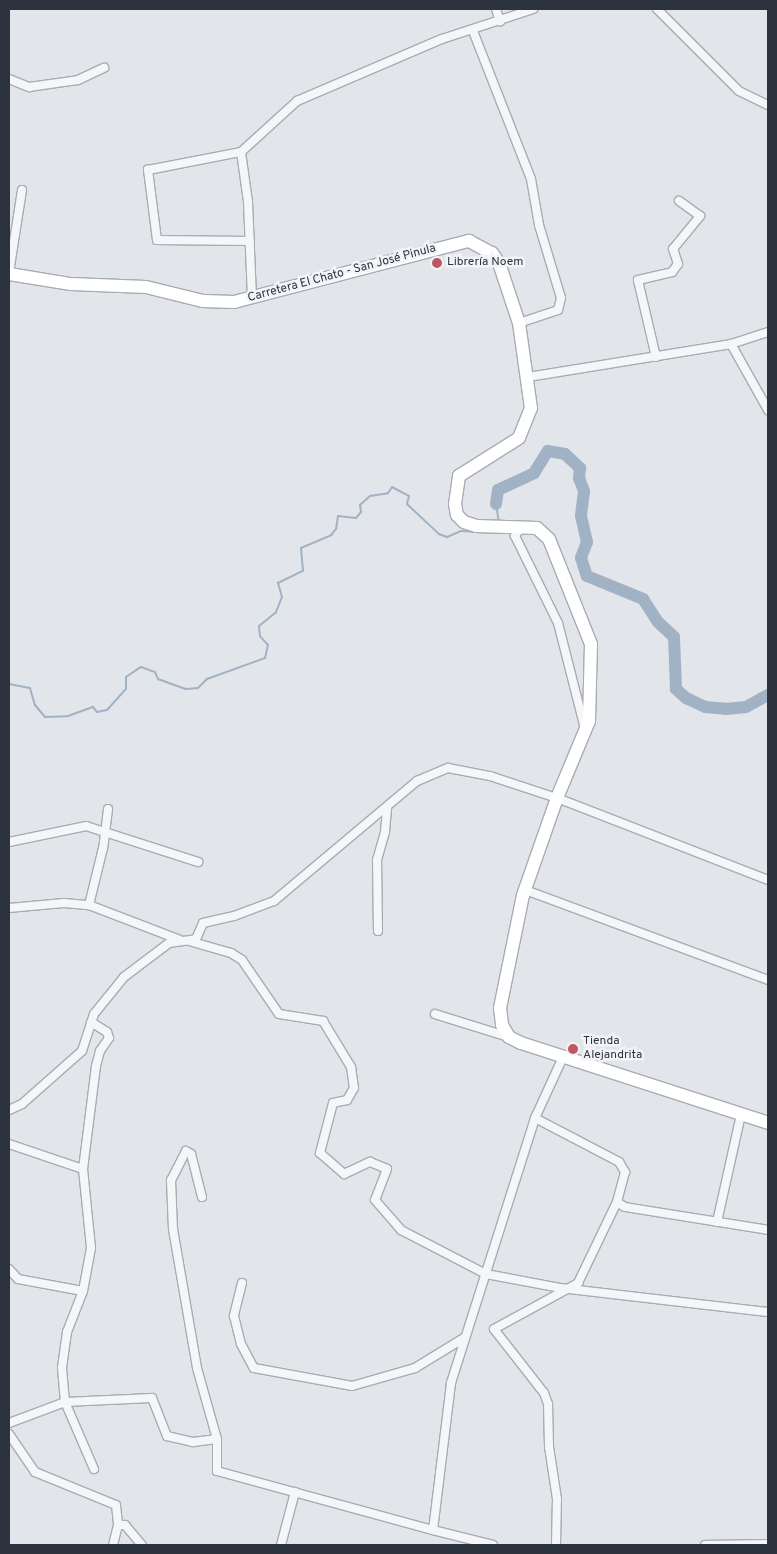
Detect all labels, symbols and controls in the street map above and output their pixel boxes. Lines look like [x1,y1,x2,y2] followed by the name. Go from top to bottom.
[246,242,438,306] street label: Carretera El Chato - San José Pinula
[447,256,523,270] place label: Librería Noem
[431,257,443,269] marker: Librería Noem
[583,1035,642,1063] place label: Tienda Alejandrita
[567,1043,579,1055] marker: Tienda Alejandrita

